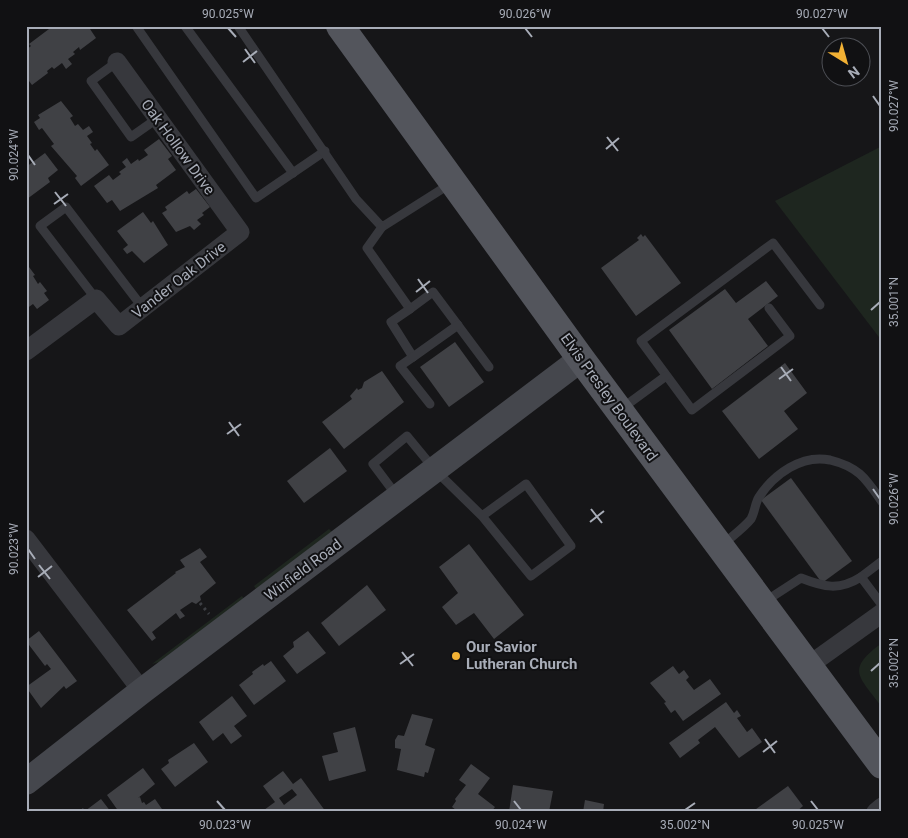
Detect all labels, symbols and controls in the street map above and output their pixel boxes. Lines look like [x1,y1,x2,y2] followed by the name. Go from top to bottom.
[202,7,254,21] text: 90.025°W
[499,7,551,21] text: 90.026°W
[796,7,848,21] text: 90.027°W
[820,38,870,88] north arrow
[845,63,863,82] text: N
[887,80,901,132] text: 90.027°W
[137,96,219,198] street label: Oak Hollow Drive
[7,129,21,181] text: 90.024°W
[128,238,230,322] street label: Vander Oak Drive
[887,277,901,327] text: 35.001°N
[557,330,661,464] street label: Elvis Presley Boulevard
[887,473,901,525] text: 90.026°W
[7,523,21,575] text: 90.023°W
[261,535,345,605] street label: Winfield Road
[466,638,578,673] place label: Our Savior Lutheran Church
[887,638,901,688] text: 35.002°N
[450,650,462,662] marker: Our Savior Lutheran Church
[199,818,251,832] text: 90.023°W
[495,818,547,832] text: 90.024°W
[660,818,710,832] text: 35.002°N
[792,818,844,832] text: 90.025°W

